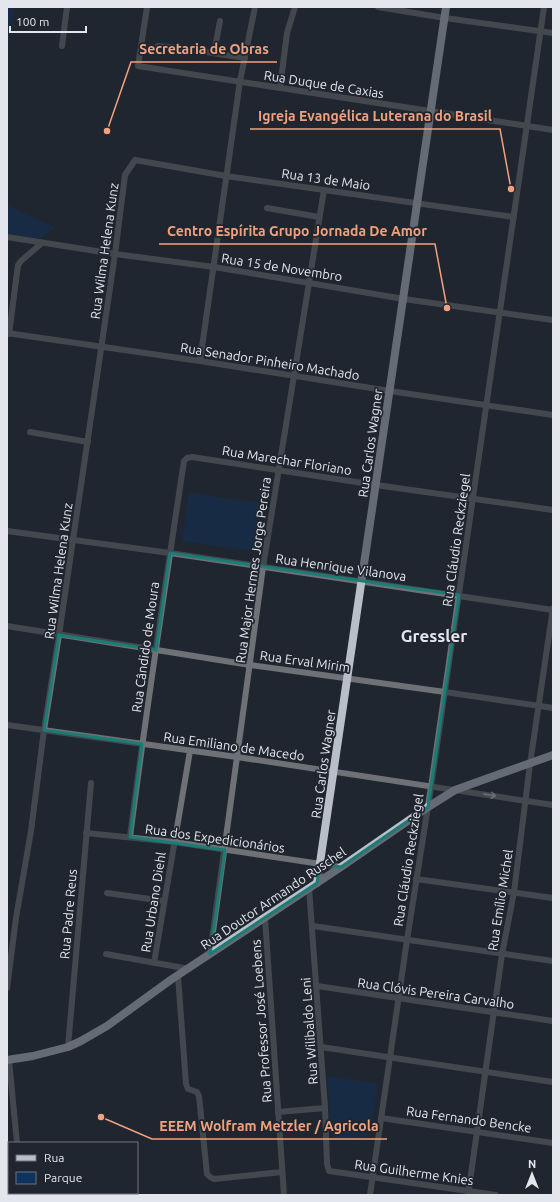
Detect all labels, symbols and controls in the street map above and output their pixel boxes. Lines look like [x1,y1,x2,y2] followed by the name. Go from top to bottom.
[10,8,86,34] scale bar
[16,15,49,28] text: 100 m
[131,36,277,62] callout: Secretaria de Obras
[139,41,269,57] text: Secretaria de Obras
[263,68,385,100] street label: Rua Duque de Caxias
[250,103,500,129] callout: Igreja Evangélica Luterana do Brasil
[258,108,492,124] text: Igreja Evangélica Luterana do Brasil
[281,166,371,192] street label: Rua 13 de Maio
[87,182,121,320] street label: Rua Wilma Helena Kunz
[159,218,435,244] callout: Centro Espírita Grupo Jornada De Amor
[167,223,427,239] text: Centro Espírita Grupo Jornada De Amor
[221,251,343,283] street label: Rua 15 de Novembro
[179,340,361,382] street label: Rua Senador Pinheiro Machado
[355,388,385,498] street label: Rua Carlos Wagner
[221,443,353,477] street label: Rua Marechar Floriano
[440,472,472,607] street label: Rua Cláudio Reckziegel
[233,476,273,664] street label: Rua Major Hermes Jorge Pereira
[41,502,75,640] street label: Rua Wilma Helena Kunz
[275,551,407,583] street label: Rua Henrique Vilanova
[129,581,161,713] street label: Rua Cândido de Moura
[401,626,467,645] district label: Gressler
[259,648,351,674] street label: Rua Erval Mirim
[308,709,338,819] street label: Rua Carlos Wagner
[163,729,305,763] street label: Rua Emiliano de Macedo
[391,792,426,927] street label: Rua Cláudio Reckziegel
[483,792,496,800] one-way arrow
[144,821,286,855] street label: Rua dos Expedicionários
[198,844,349,952] street label: Rua Doutor Armando Ruschel
[485,848,515,952] street label: Rua Emílio Michel
[138,850,168,953] street label: Rua Urbano Diehl
[57,868,79,960] street label: Rua Padre Reus
[248,939,274,1103] street label: Rua Professor José Loebens
[357,975,515,1011] street label: Rua Clóvis Pereira Carvalho
[298,977,320,1085] street label: Rua Wilibaldo Leni
[406,1103,532,1135] street label: Rua Fernando Bencke
[152,1113,387,1139] callout: EEEM Wolfram Metzler / Agricola
[159,1118,379,1134] text: EEEM Wolfram Metzler / Agricola
[8,1142,138,1194] legend
[44,1151,65,1164] text: Rua
[512,1154,552,1194] north arrow
[354,1157,475,1187] street label: Rua Guilherme Knies
[528,1158,536,1170] text: N
[44,1171,82,1184] text: Parque

